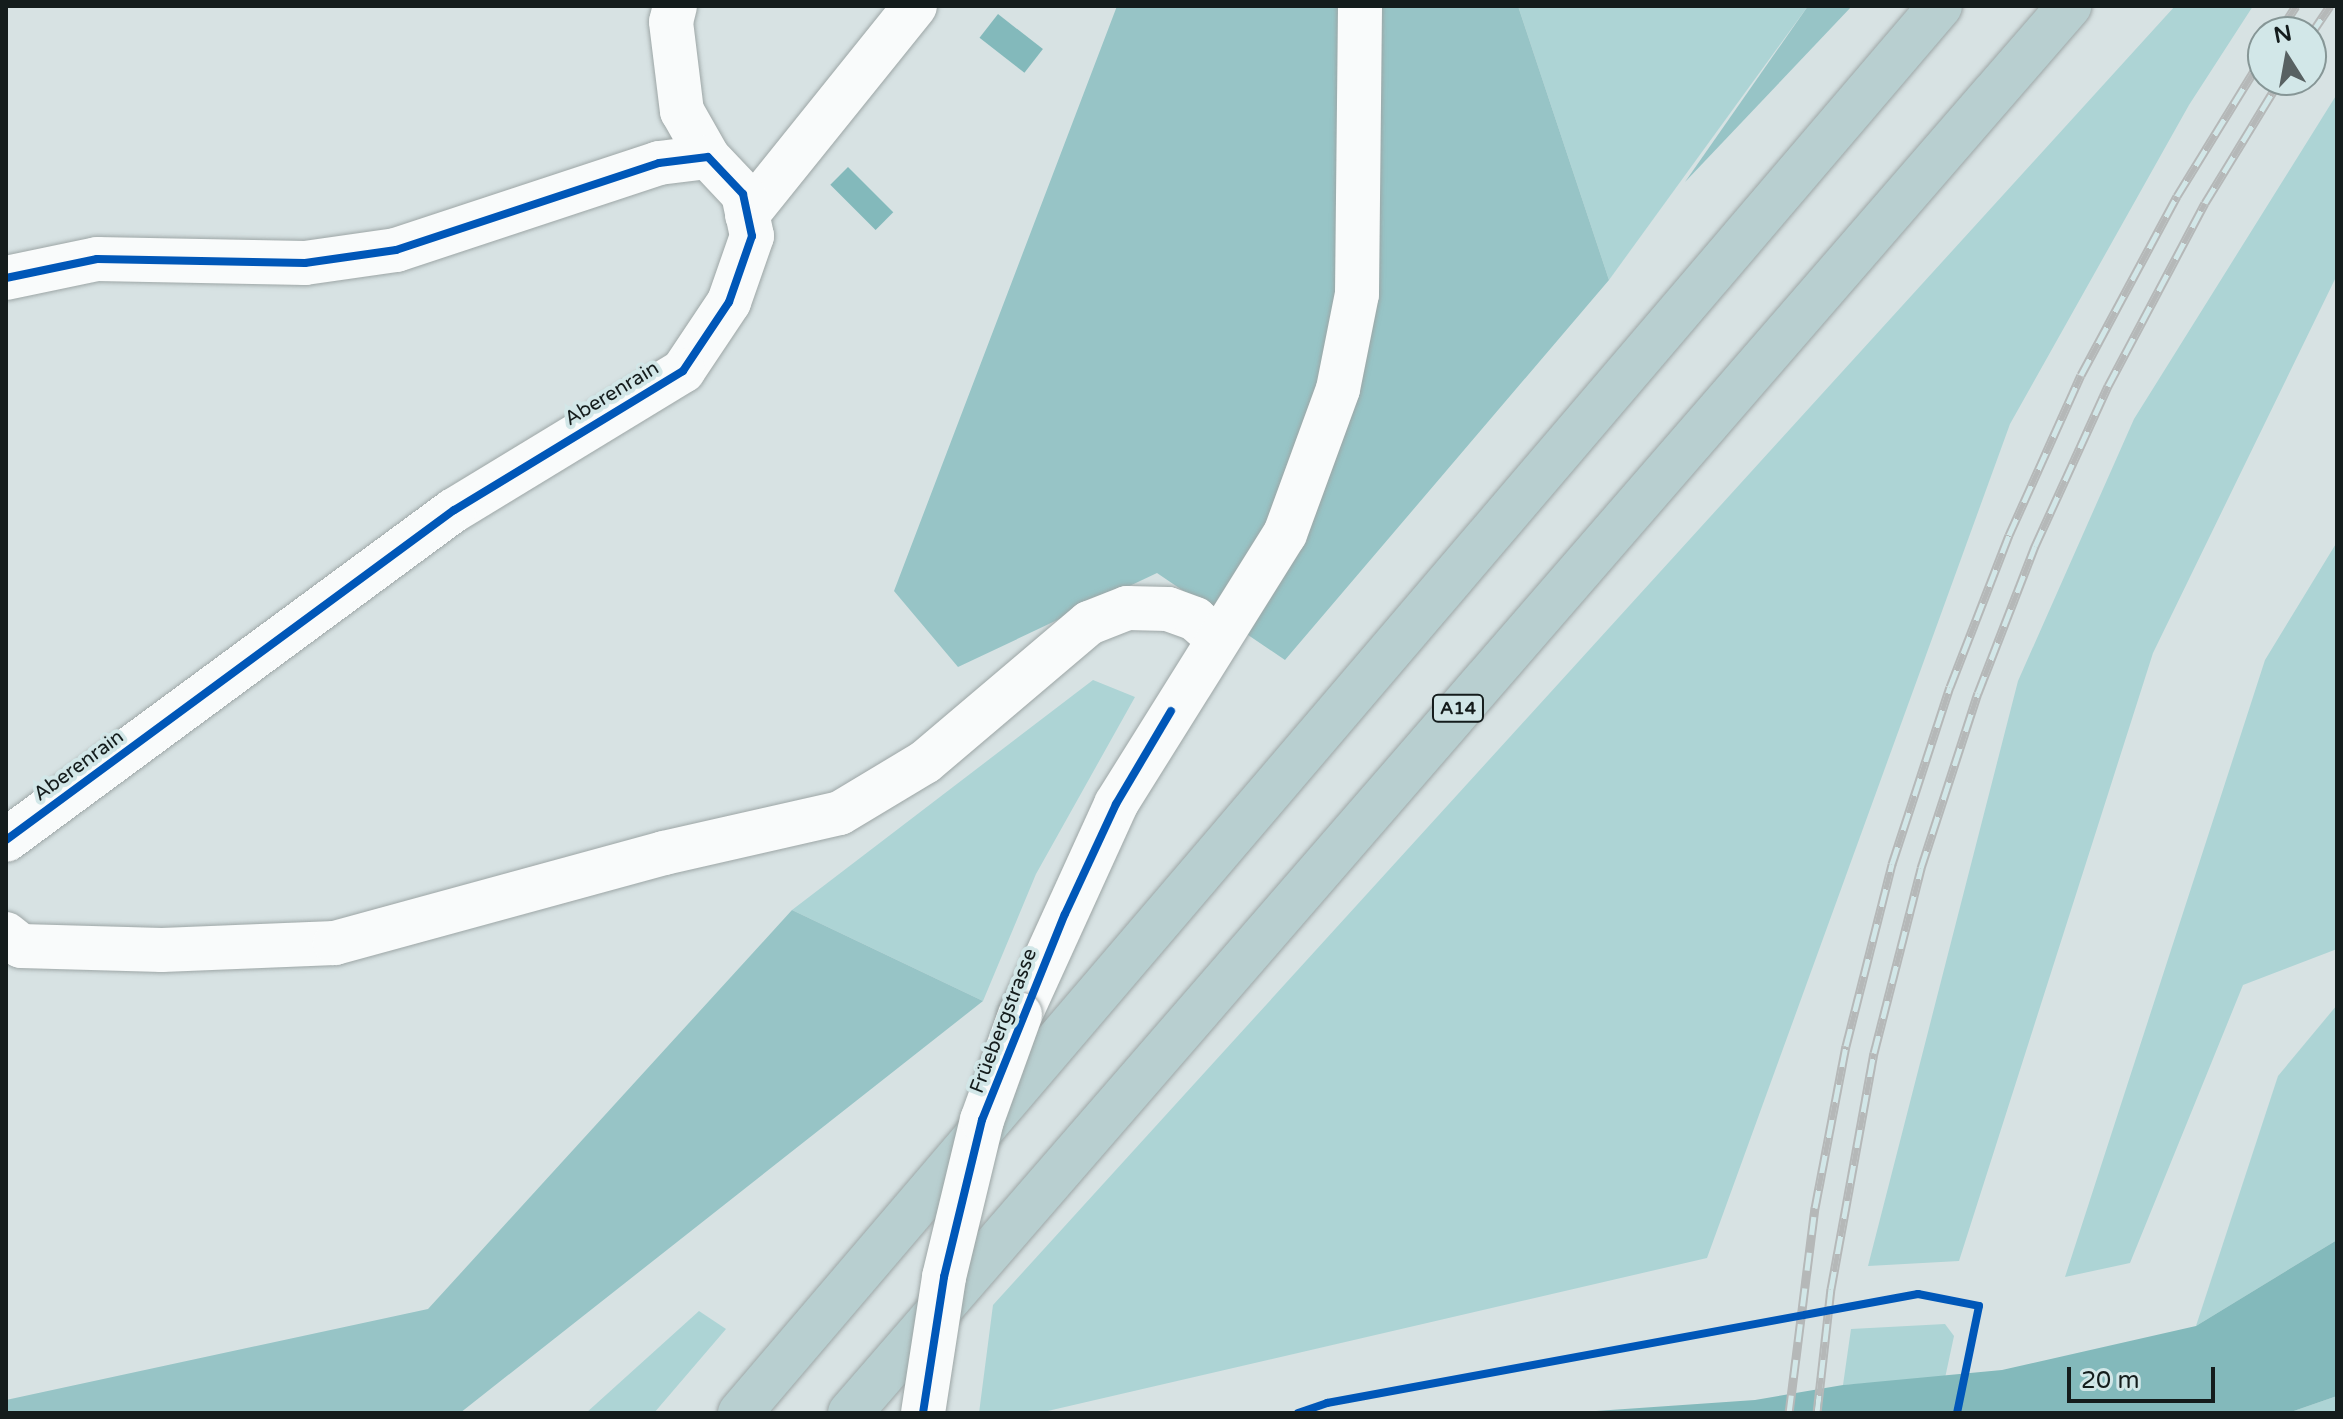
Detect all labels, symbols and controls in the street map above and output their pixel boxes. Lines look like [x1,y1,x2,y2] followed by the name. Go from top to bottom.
[2247,16,2327,96] north arrow
[2272,20,2294,49] text: N
[561,357,663,431] street label: Aberenrain
[1430,694,1486,722] road number: A14
[29,725,129,807] street label: Aberenrain
[965,945,1043,1097] street label: Früebergstrasse
[2071,1351,2219,1401] scale bar
[2081,1366,2139,1395] text: 20 m

